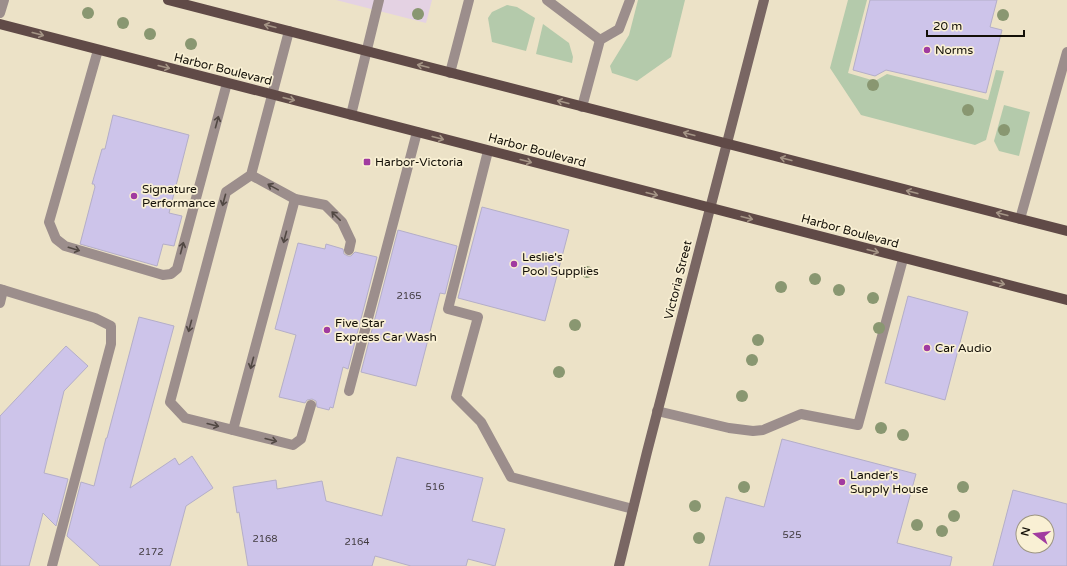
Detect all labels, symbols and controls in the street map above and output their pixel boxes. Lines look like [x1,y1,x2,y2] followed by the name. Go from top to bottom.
[927,12,1024,38] scale bar
[933,19,962,33] text: 20 m
[264,22,277,29] one-way arrow
[31,31,44,38] one-way arrow
[935,43,973,57] place label: Norms
[922,45,932,55] marker: Norms
[173,50,273,88] street label: Harbor Boulevard
[417,61,430,69] one-way arrow
[157,64,170,71] one-way arrow
[283,96,296,104] one-way arrow
[557,97,570,105] one-way arrow
[214,116,221,129] one-way arrow
[487,130,587,170] street label: Harbor Boulevard
[682,130,695,137] one-way arrow
[431,135,444,142] one-way arrow
[375,155,463,169] place label: Harbor-Victoria
[780,155,793,163] one-way arrow
[362,157,372,167] marker: Harbor-Victoria
[519,158,532,165] one-way arrow
[142,182,216,210] place label: Signature Performance
[268,183,280,191] one-way arrow
[906,187,919,195] one-way arrow
[645,190,658,198] one-way arrow
[129,191,139,201] marker: Signature Performance
[220,193,227,206] one-way arrow
[996,210,1009,218] one-way arrow
[331,211,341,221] one-way arrow
[800,211,900,251] street label: Harbor Boulevard
[741,215,754,222] one-way arrow
[281,230,288,243] one-way arrow
[661,239,695,321] street label: Victoria Street
[179,242,186,255] one-way arrow
[67,246,80,253] one-way arrow
[866,247,879,255] one-way arrow
[522,250,599,278] place label: Leslie's Pool Supplies
[509,259,519,269] marker: Leslie's Pool Supplies
[992,280,1005,287] one-way arrow
[396,290,422,302] house number: 2165
[335,316,437,344] place label: Five Star Express Car Wash
[186,319,193,332] one-way arrow
[322,325,332,335] marker: Five Star Express Car Wash
[935,341,992,355] place label: Car Audio
[922,343,932,353] marker: Car Audio
[247,356,255,369] one-way arrow
[206,422,219,429] one-way arrow
[265,436,278,444] one-way arrow
[850,468,929,496] place label: Lander's Supply House
[837,477,847,487] marker: Lander's Supply House
[426,481,444,493] house number: 516
[1015,514,1055,554] north arrow
[1018,526,1033,537] text: N
[783,529,801,541] house number: 525
[252,533,278,545] house number: 2168
[344,536,370,548] house number: 2164
[138,546,164,558] house number: 2172

